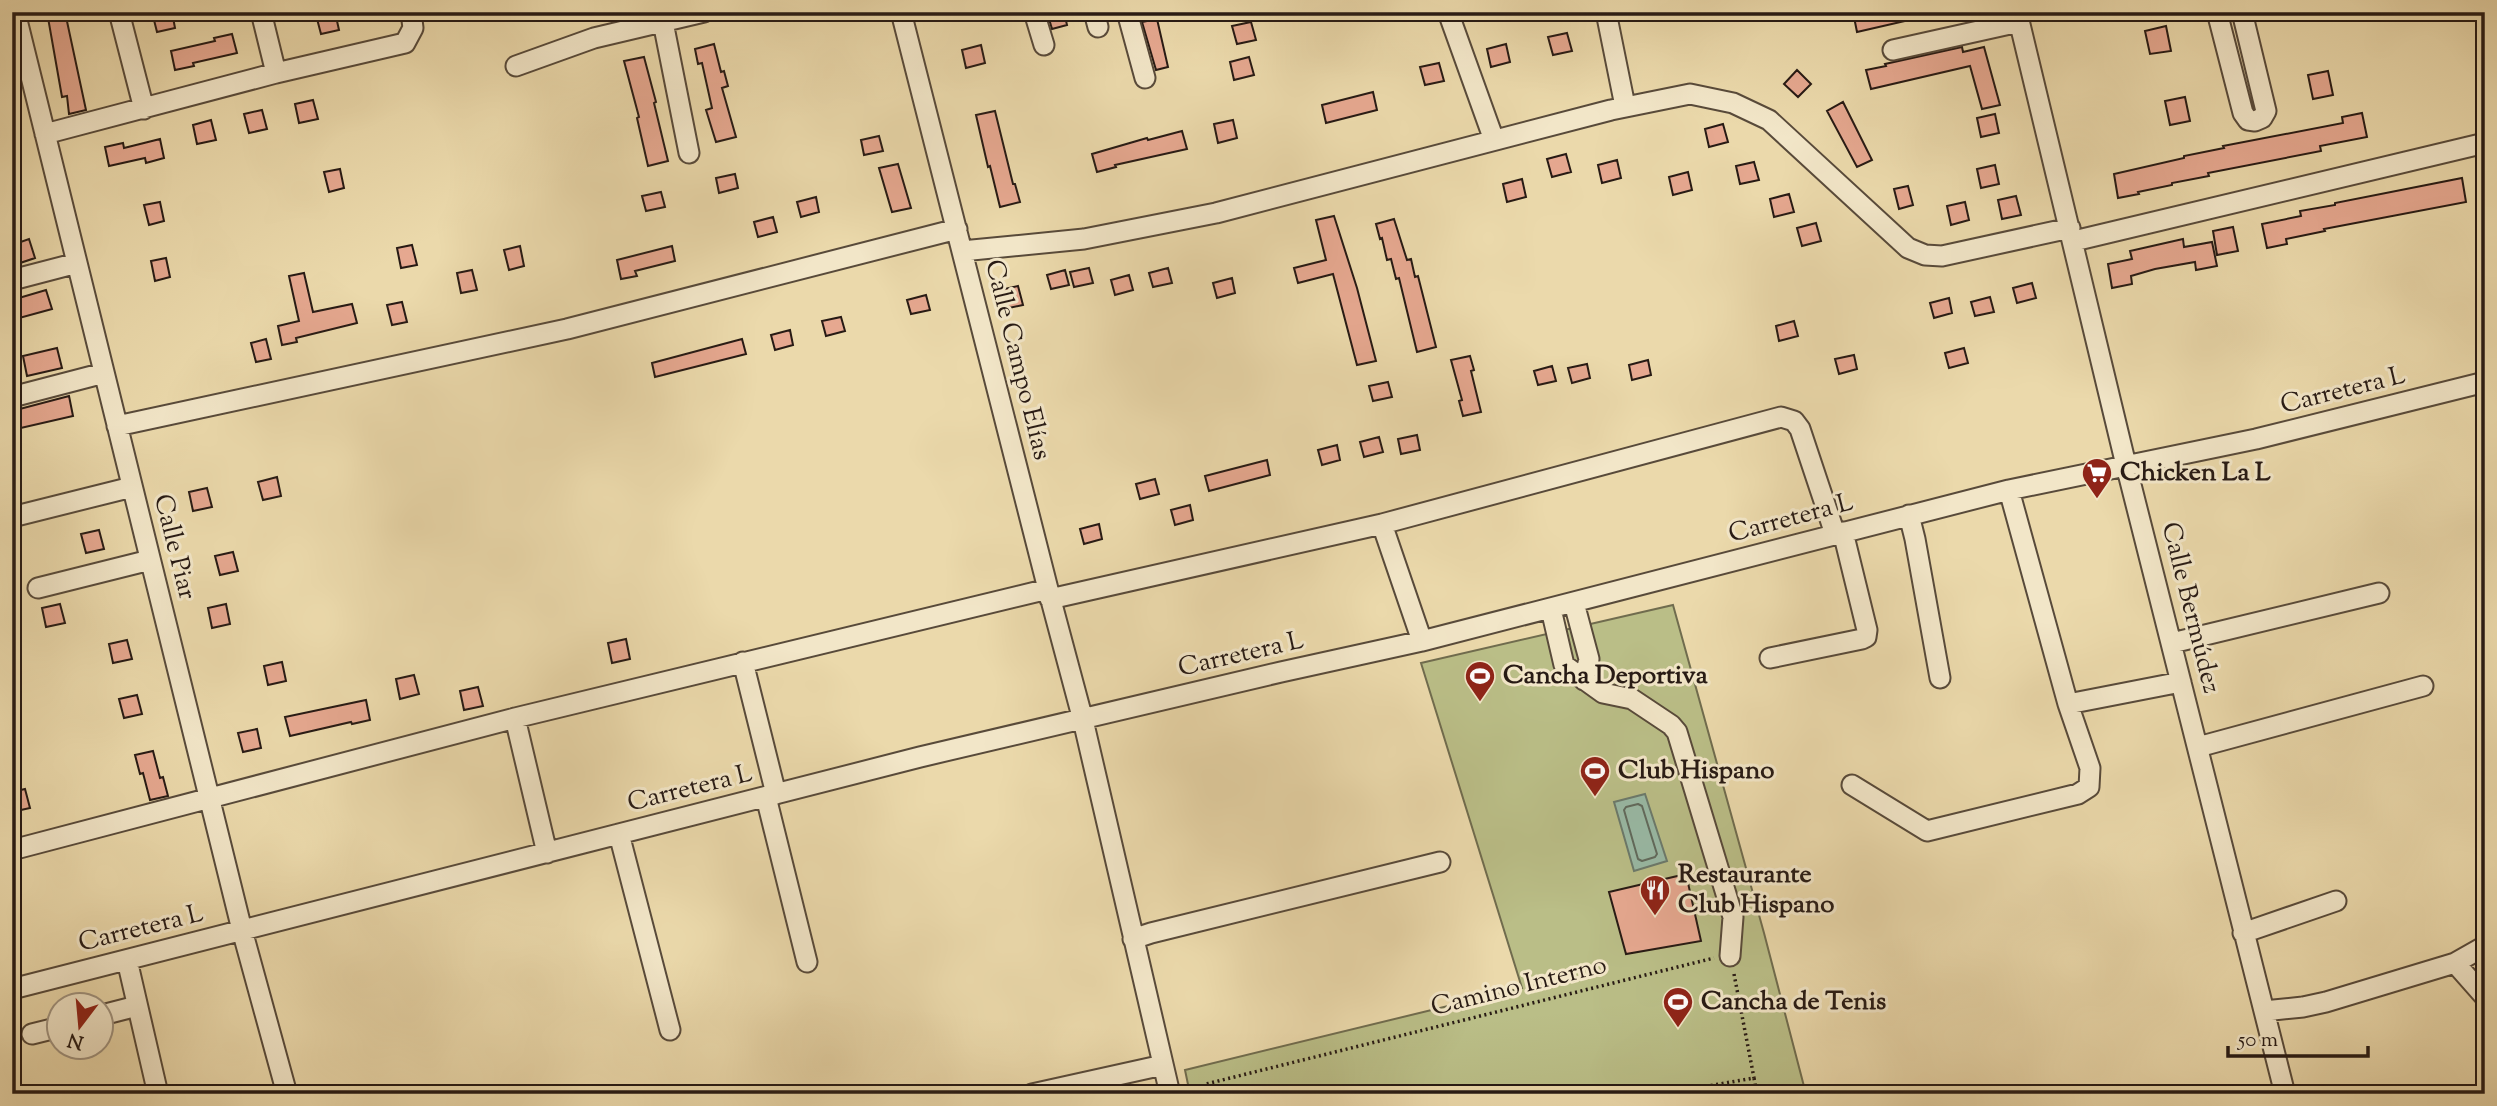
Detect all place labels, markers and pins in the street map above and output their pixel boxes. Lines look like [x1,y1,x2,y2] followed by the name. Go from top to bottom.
[2120,455,2271,492] place label: Chicken La L
[2080,456,2114,500] supermarket icon: Chicken La L
[1503,658,1708,695] place label: Cancha Deportiva
[1463,659,1497,703] sports icon: Cancha Deportiva
[1618,753,1774,790] place label: Club Hispano
[1578,754,1612,798] sports icon: Club Hispano
[1678,857,1834,924] place label: Restaurante Club Hispano
[1638,873,1672,917] restaurant icon: Restaurante Club Hispano
[1701,984,1886,1021] place label: Cancha de Tenis
[1661,985,1695,1029] sports icon: Cancha de Tenis

